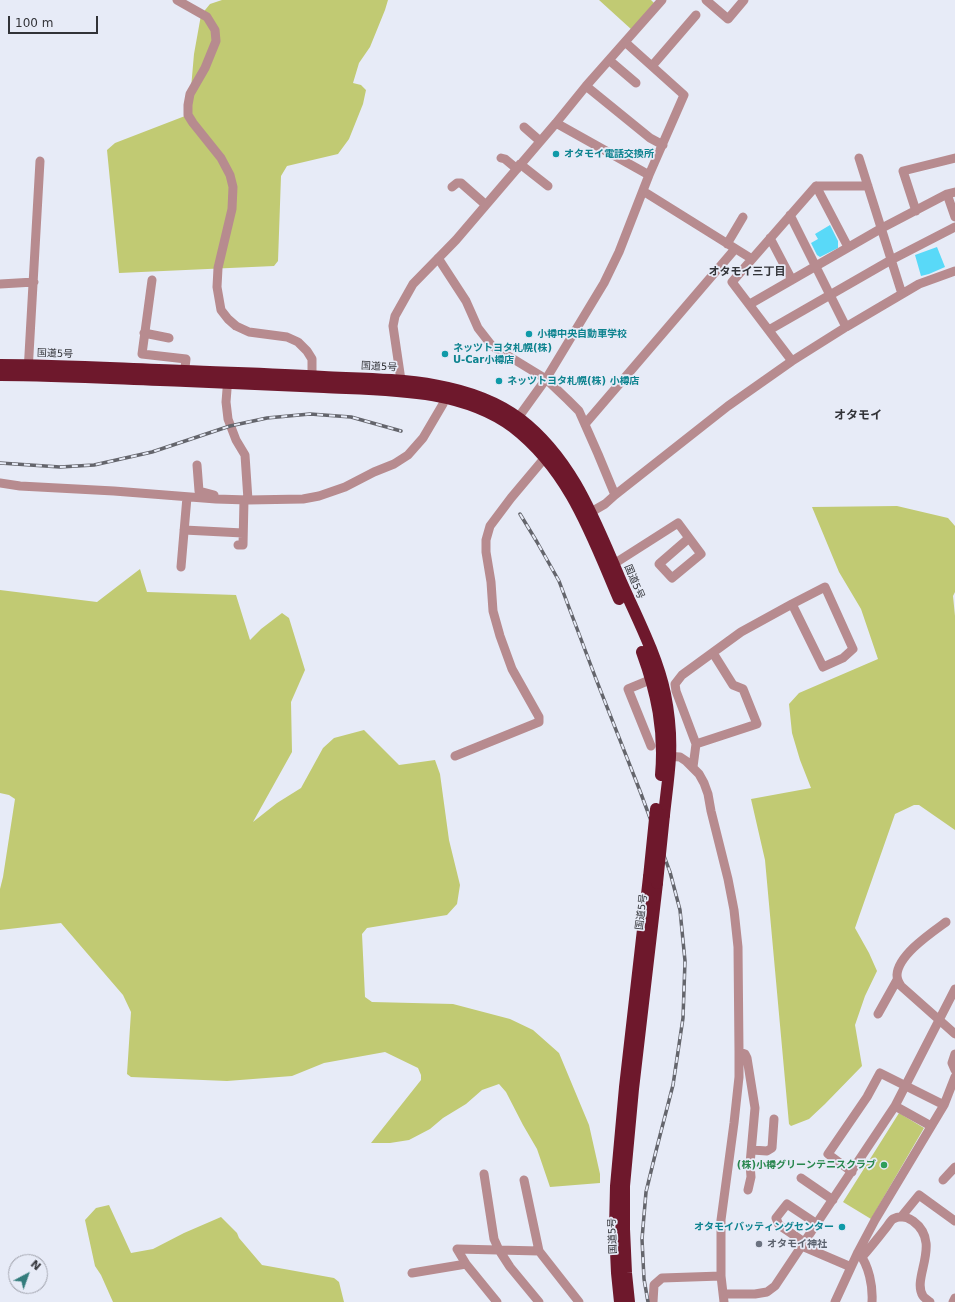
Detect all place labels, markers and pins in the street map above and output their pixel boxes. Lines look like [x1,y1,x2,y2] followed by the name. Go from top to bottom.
[564,148,654,160] place label: オタモイ電話交換所
[551,149,561,159] marker: オタモイ電話交換所
[537,328,627,340] place label: 小樽中央自動車学校
[524,329,534,339] marker: 小樽中央自動車学校
[453,342,552,366] place label: ネッツトヨタ札幌(株) U-Car小樽店
[440,349,450,359] marker: ネッツトヨタ札幌(株) U-Car小樽店
[507,375,640,387] place label: ネッツトヨタ札幌(株) 小樽店
[494,376,504,386] marker: ネッツトヨタ札幌(株) 小樽店
[737,1159,876,1171] place label: (株)小樽グリーンテニスクラブ
[879,1160,889,1170] marker: (株)小樽グリーンテニスクラブ
[694,1221,834,1233] place label: オタモイバッティングセンター
[837,1222,847,1232] marker: オタモイバッティングセンター
[767,1238,827,1250] place label: オタモイ神社
[754,1239,764,1249] marker: オタモイ神社

